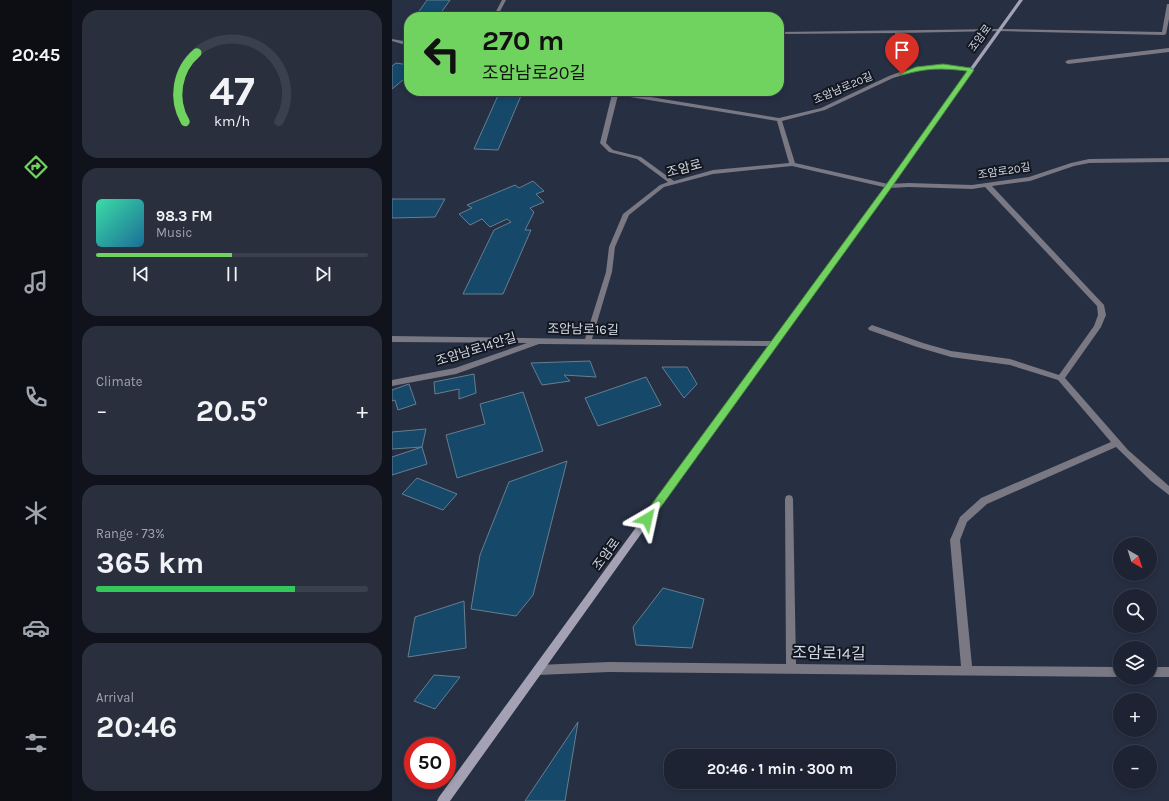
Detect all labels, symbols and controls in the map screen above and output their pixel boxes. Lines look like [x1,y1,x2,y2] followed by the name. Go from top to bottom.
[966,22,994,54] street label: 조암로
[482,24,564,57] text: 270 m
[416,28,468,80] icon: left
[885,33,919,74] pin
[891,39,913,61] icon: arrive
[12,44,60,66] text: 20:45
[482,62,586,84] text: 조암남로20길
[209,67,255,115] text: 47
[811,70,875,106] street label: 조암남로20길
[214,113,250,130] text: km/h
[22,153,50,181] icon: directions
[665,156,703,180] street label: 조암로
[977,160,1031,182] street label: 조암로20길
[156,207,213,225] text: 98.3 FM
[156,225,192,240] text: Music
[130,263,152,285] icon: previous
[221,263,243,285] icon: pause
[312,263,334,285] icon: next
[22,268,50,296] icon: music
[547,321,619,337] street label: 조암남로16길
[434,330,518,368] street label: 조암남로14안길
[96,374,142,389] text: Climate
[22,383,50,411] icon: phone
[196,393,268,429] text: 20.5°
[96,398,108,424] text: −
[356,398,368,424] text: +
[626,498,668,540] position arrow
[22,499,50,527] icon: climate
[96,526,165,541] text: Range · 73%
[589,535,623,573] street label: 조암로
[1113,537,1157,581] north arrow
[1113,537,1157,789] map controls
[96,545,204,581] text: 365 km
[1113,589,1157,633] button: search
[22,614,50,642] icon: car
[1113,641,1157,685] button: layers
[792,643,866,663] street label: 조암로14길
[96,690,134,705] text: Arrival
[1113,693,1157,737] button: +
[96,709,177,745] text: 20:46
[22,729,50,757] icon: filters
[404,737,456,789] speed limit sign: 50
[1113,745,1157,789] button: −
[707,760,853,778] text: 20:46 · 1 min · 300 m

